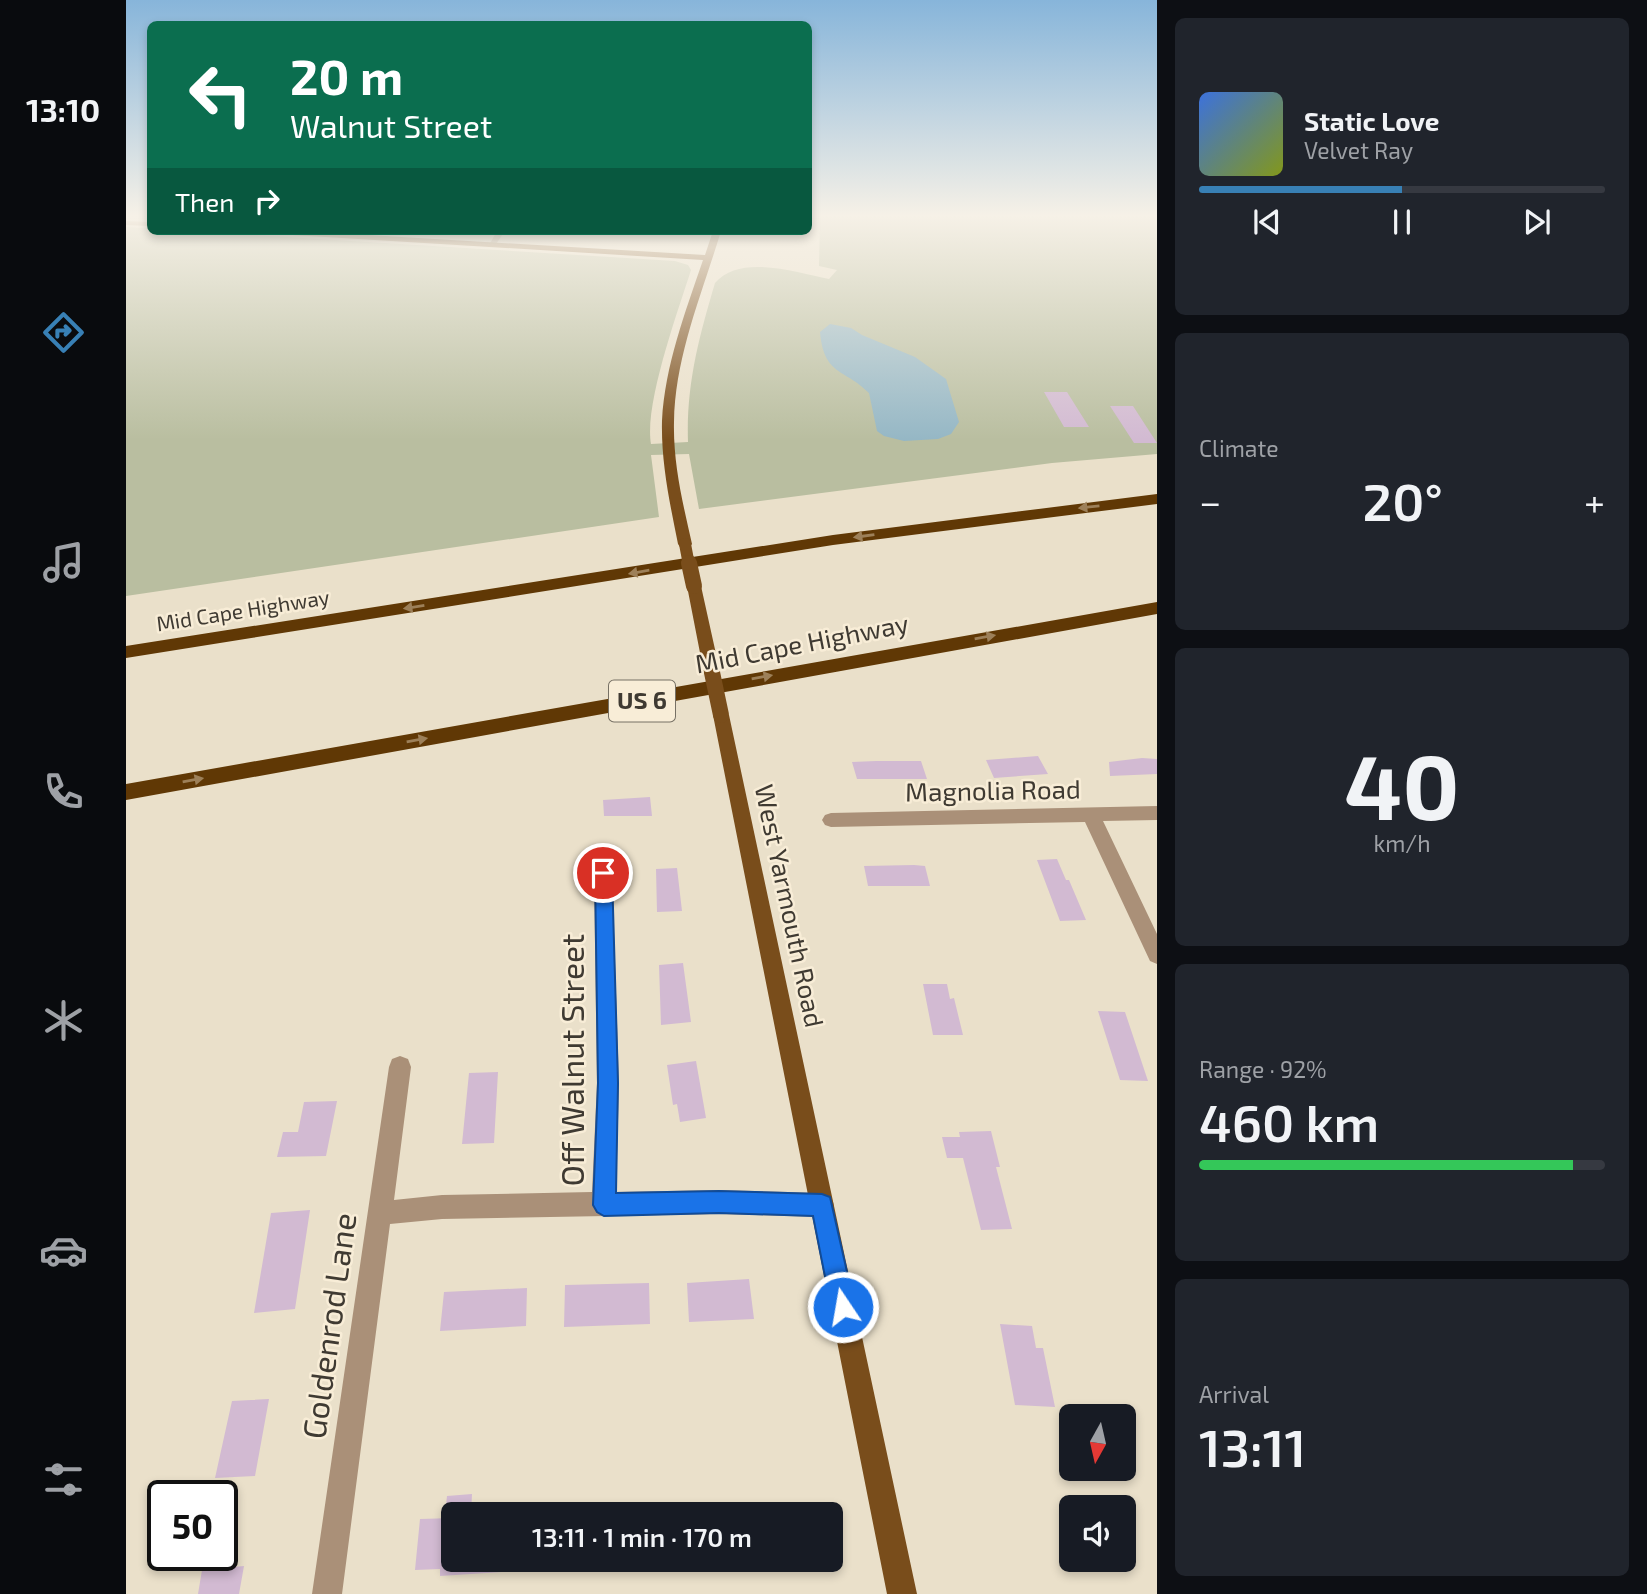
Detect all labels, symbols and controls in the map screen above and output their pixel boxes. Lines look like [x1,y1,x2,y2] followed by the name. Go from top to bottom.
[290,46,403,105] text: 20 m
[175,49,266,140] icon: left
[26,90,100,128] text: 13:10
[1304,105,1440,136] text: Static Love
[290,106,492,144] text: Walnut Street
[1304,136,1413,164] text: Velvet Ray
[248,182,286,220] icon: right
[175,186,234,217] text: Then
[1248,203,1286,241] icon: previous
[1383,203,1421,241] icon: pause
[1518,203,1556,241] icon: next
[39,308,88,357] icon: directions
[1199,434,1279,462] text: Climate
[1362,469,1443,531] text: 20°
[1199,478,1221,524] text: −
[1584,478,1605,524] text: +
[1078,501,1100,512] one-way arrow
[852,531,874,542] one-way arrow
[39,538,88,587] icon: music
[628,567,650,578] one-way arrow
[154,583,331,636] street label: Mid Cape Highway
[403,602,425,613] one-way arrow
[692,607,911,678] street label: Mid Cape Highway
[974,631,996,642] one-way arrow
[751,671,773,682] one-way arrow
[609,680,675,722] road number: US 6
[1344,729,1460,838] text: 40
[406,734,428,745] one-way arrow
[39,767,88,816] icon: phone
[905,772,1081,807] street label: Magnolia Road
[182,774,204,785] one-way arrow
[750,781,831,1030] street label: West Yarmouth Road
[1373,829,1431,857] text: km/h
[573,843,633,903] pin
[584,854,622,892] icon: arrive
[552,934,590,1186] street label: Off Walnut Street
[39,996,88,1045] icon: climate
[1199,1055,1327,1083] text: Range · 92%
[1199,1090,1379,1152] text: 460 km
[293,1210,363,1441] street label: Goldenrod Lane
[39,1226,88,1275] icon: car
[806,1270,880,1344] position arrow
[1199,1380,1269,1408] text: Arrival
[1059,1404,1136,1480] north arrow
[1059,1404,1136,1572] map controls
[1199,1415,1306,1477] text: 13:11
[39,1455,88,1504] icon: filters
[147,1480,238,1571] speed limit sign: 50
[1059,1495,1136,1572] button: sound
[532,1521,752,1552] text: 13:11 · 1 min · 170 m

